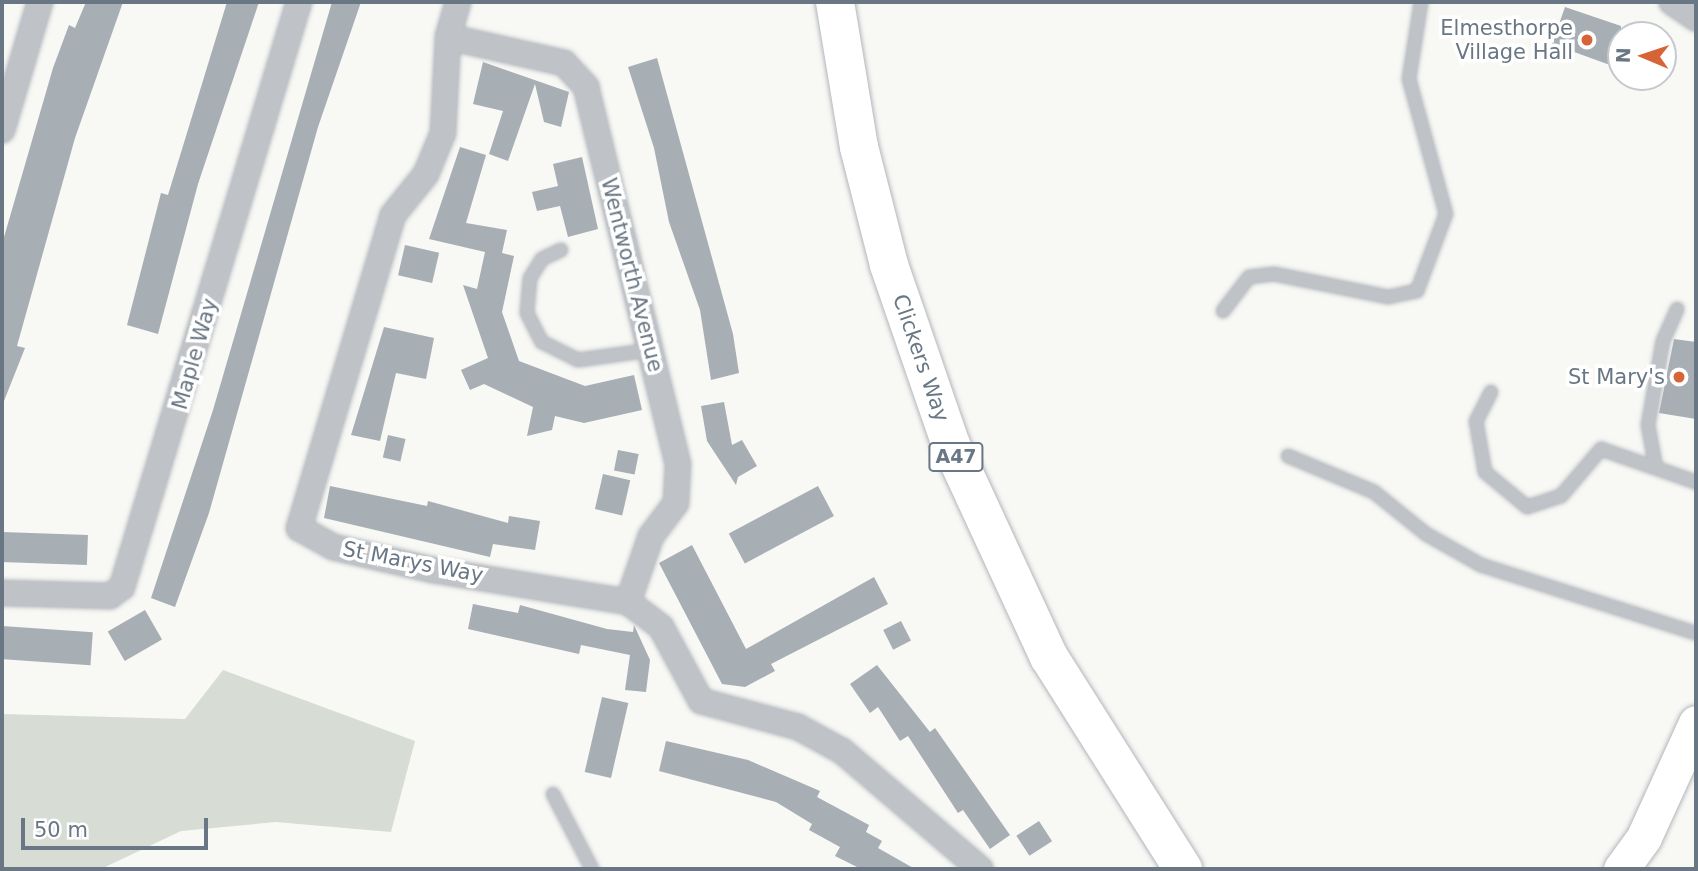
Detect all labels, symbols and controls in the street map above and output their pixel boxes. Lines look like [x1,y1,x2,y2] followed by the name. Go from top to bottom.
[1440,15,1573,65] place label: Elmesthorpe Village Hall
[1607,21,1677,91] north arrow
[1579,32,1595,48] marker: Elmesthorpe Village Hall
[1612,47,1634,64] text: N
[596,175,668,375] street label: Wentworth Avenue
[887,291,955,425] street label: Clickers Way
[167,296,223,412] street label: Maple Way
[1568,364,1665,390] place label: St Mary's
[1671,369,1687,385] marker: St Mary's
[928,442,984,472] road number: A47
[341,536,485,588] street label: St Marys Way
[24,804,212,848] scale bar
[34,818,88,842] text: 50 m

